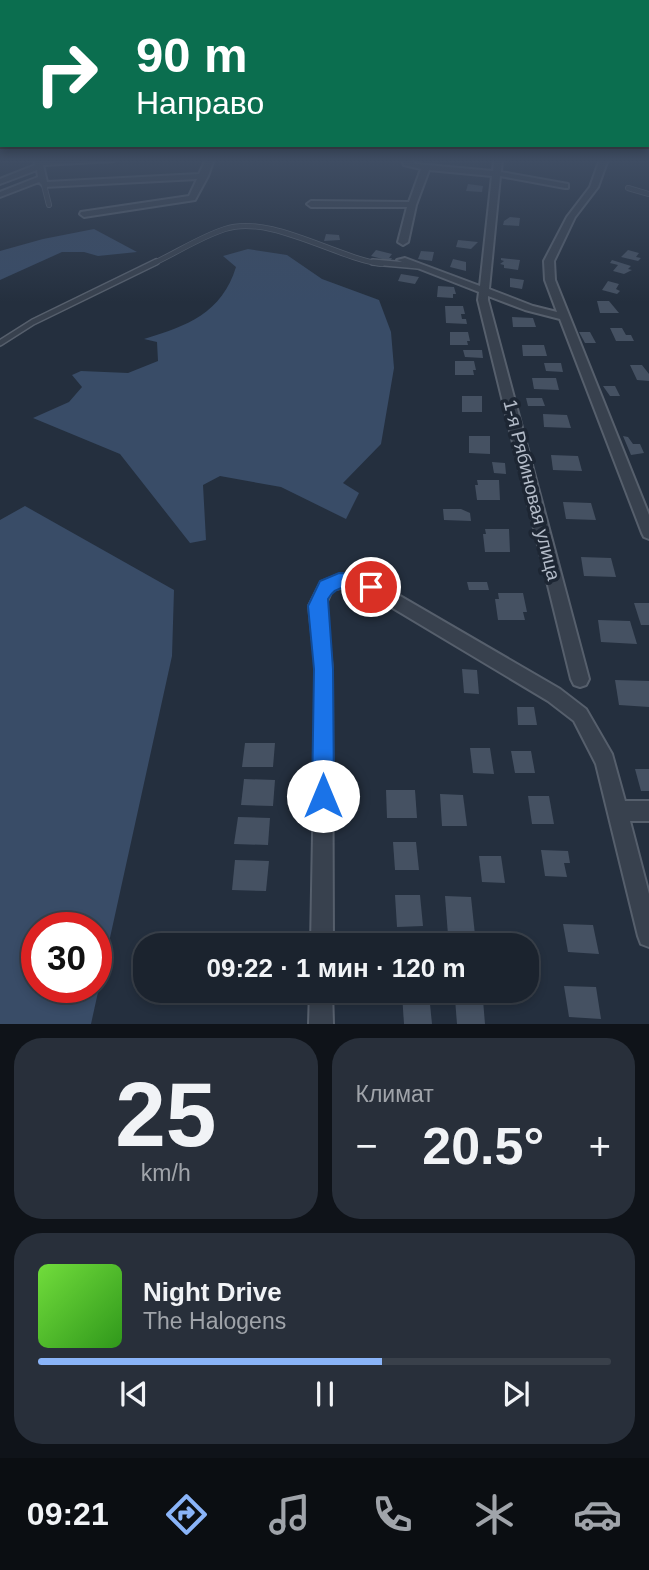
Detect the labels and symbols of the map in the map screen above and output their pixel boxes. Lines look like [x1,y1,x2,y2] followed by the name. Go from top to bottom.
[499,397,565,583] street label: 1-я Рябиновая улица
[341,557,401,617] pin
[286,759,360,833] position arrow
[21,912,112,1003] speed limit sign: 30

